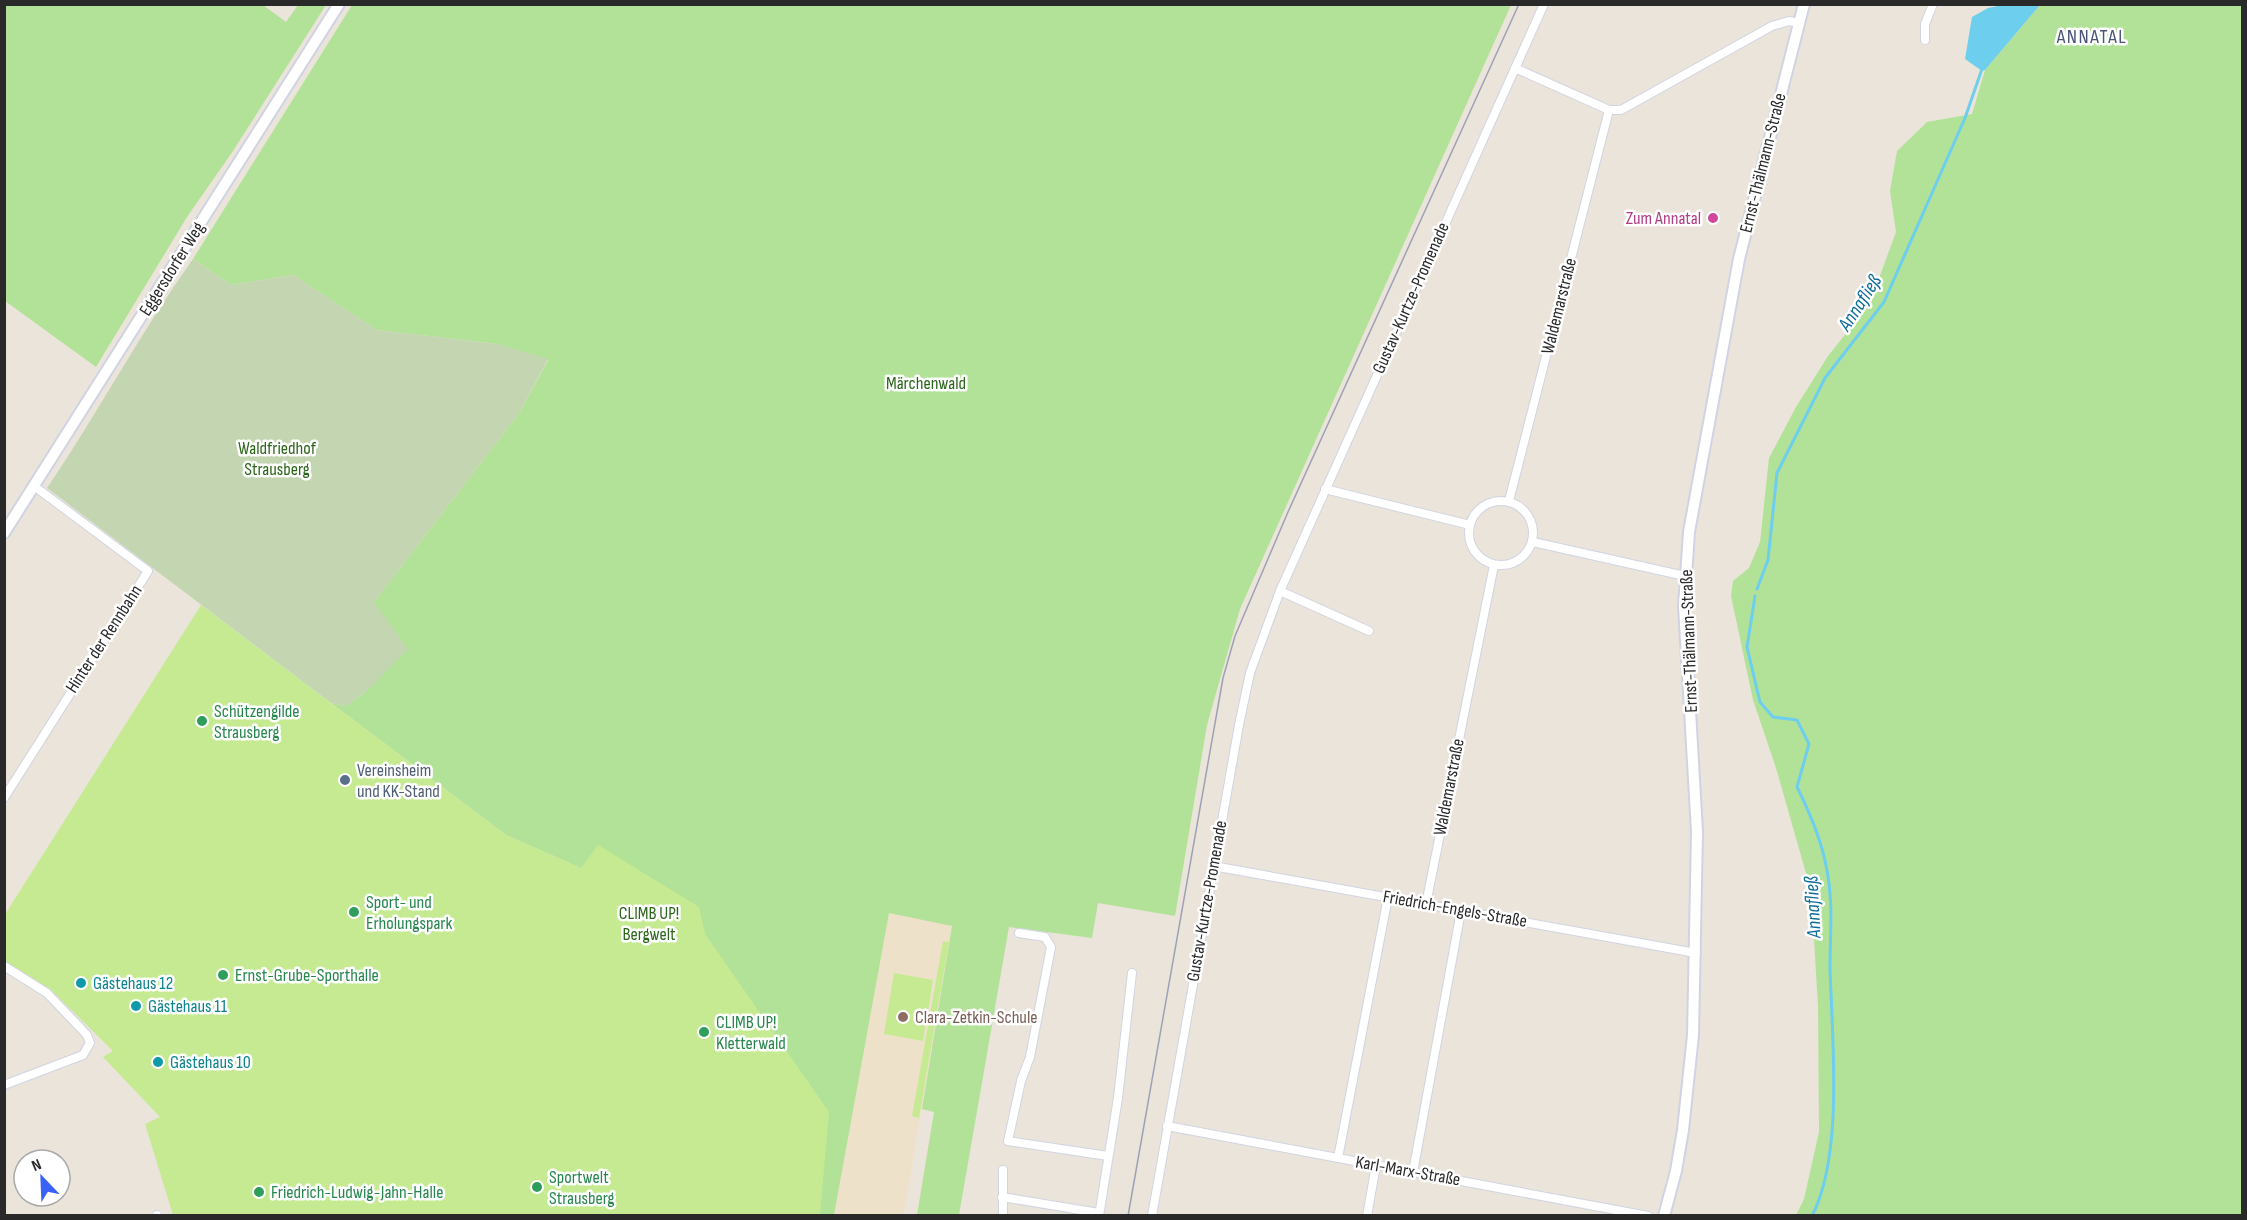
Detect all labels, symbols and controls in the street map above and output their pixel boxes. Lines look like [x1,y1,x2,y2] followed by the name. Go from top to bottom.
[2056,25,2127,49] district label: ANNATAL
[1735,91,1791,235] street label: Ernst-Thälmann-Straße
[1626,208,1701,229] place label: Zum Annatal
[1706,211,1720,225] marker: Zum Annatal
[135,218,209,320] street label: Eggersdorfer Weg
[1368,219,1454,377] street label: Gustav-Kurtze-Promenade
[1537,256,1581,356] street label: Waldemarstraße
[1832,270,1887,336] water label: Annafließ
[886,373,966,394] park label: Märchenwald
[238,438,317,480] park label: Waldfriedhof Strausberg
[1676,569,1702,713] street label: Ernst-Thälmann-Straße
[61,581,147,697] street label: Hinter der Rennbahn
[214,701,300,743] place label: Schützengilde Strausberg
[195,714,209,728] marker: Schützengilde Strausberg
[1429,737,1469,837] street label: Waldemarstraße
[357,760,440,802] place label: Vereinsheim und KK-Stand
[338,773,352,787] marker: Vereinsheim und KK-Stand
[1182,819,1232,983] street label: Gustav-Kurtze-Promenade
[1799,875,1827,940] water label: Annafließ
[1381,886,1529,932] street label: Friedrich-Engels-Straße
[366,892,453,934] place label: Sport- und Erholungspark
[619,903,679,945] park label: CLIMB UP! Bergwelt
[347,905,361,919] marker: Sport- und Erholungspark
[235,965,379,986] place label: Ernst-Grube-Sporthalle
[216,968,230,982] marker: Ernst-Grube-Sporthalle
[93,973,173,994] place label: Gästehaus 12
[74,976,88,990] marker: Gästehaus 12
[148,996,228,1017] place label: Gästehaus 11
[129,999,143,1013] marker: Gästehaus 11
[915,1007,1037,1028] place label: Clara-Zetkin-Schule
[896,1010,910,1024] marker: Clara-Zetkin-Schule
[716,1012,786,1054] place label: CLIMB UP! Kletterwald
[697,1025,711,1039] marker: CLIMB UP! Kletterwald
[170,1052,251,1073] place label: Gästehaus 10
[151,1055,165,1069] marker: Gästehaus 10
[12,1148,72,1208] north arrow
[1354,1151,1462,1191] street label: Karl-Marx-Straße
[29,1155,44,1176] text: N
[549,1167,615,1209] place label: Sportwelt Strausberg
[530,1180,544,1194] marker: Sportwelt Strausberg
[271,1182,443,1203] place label: Friedrich-Ludwig-Jahn-Halle
[252,1185,266,1199] marker: Friedrich-Ludwig-Jahn-Halle

